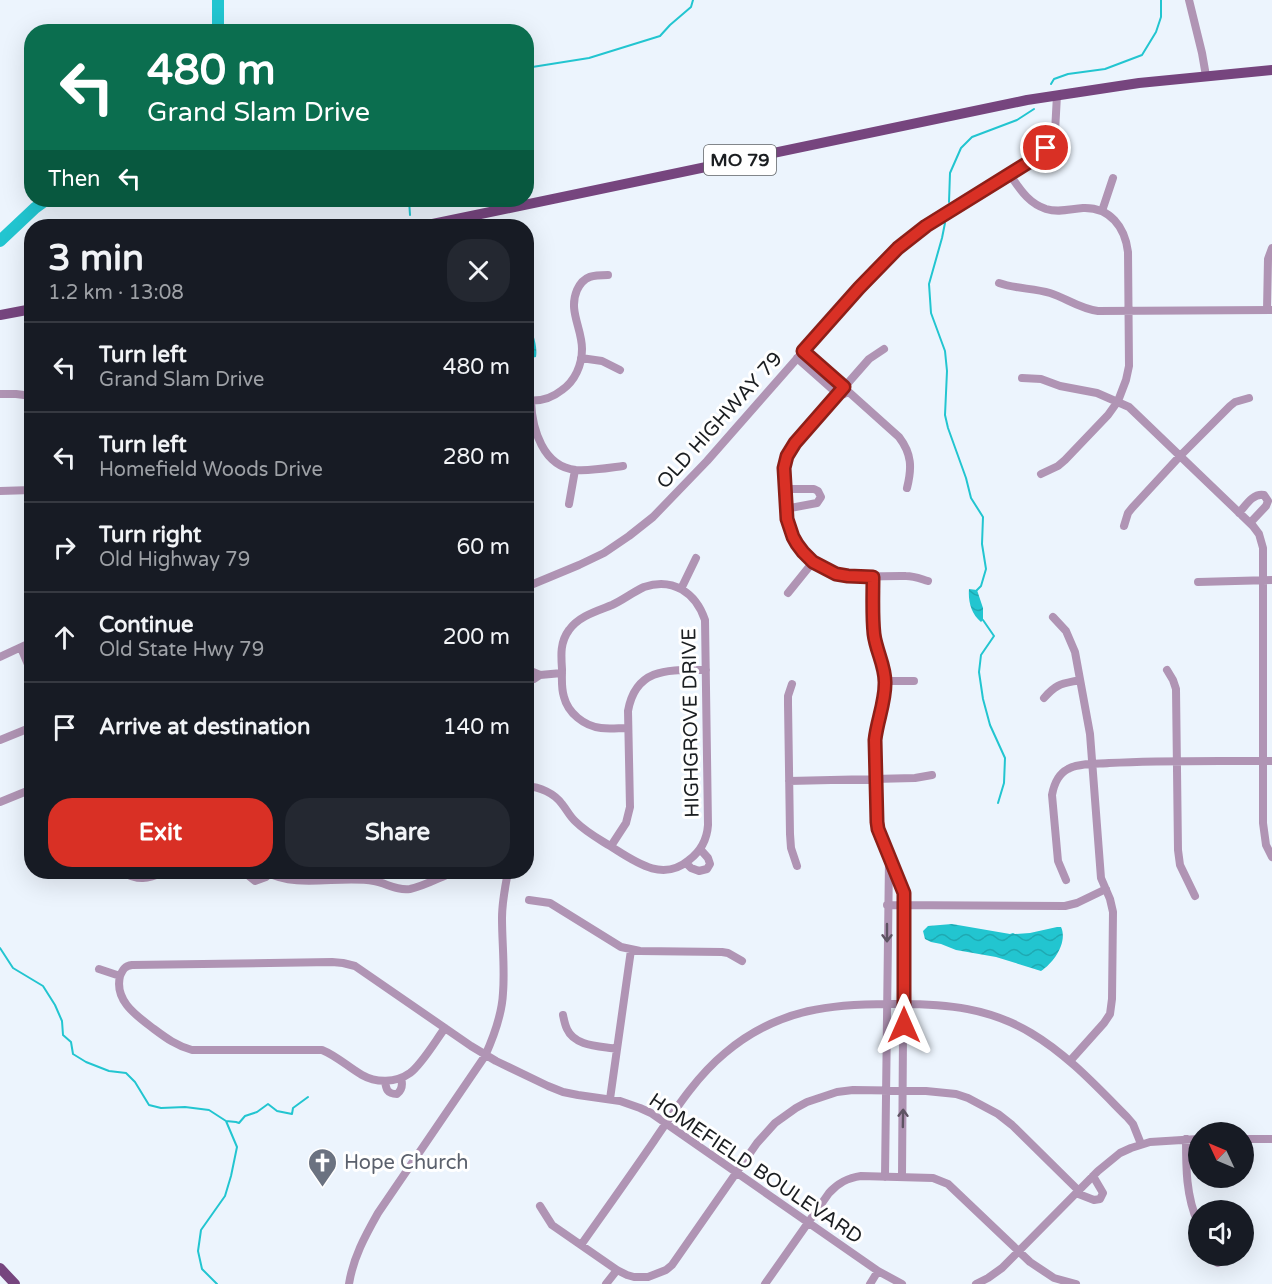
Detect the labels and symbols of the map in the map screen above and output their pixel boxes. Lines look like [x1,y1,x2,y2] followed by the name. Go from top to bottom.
[1020,122,1071,173] pin
[704,145,776,175] road number: MO 79
[652,347,788,494] street label: OLD HIGHWAY 79
[677,628,705,818] street label: HIGHGROVE DRIVE
[881,922,893,942] one-way arrow
[872,993,936,1057] position arrow
[644,1088,867,1249] street label: HOMEFIELD BOULEVARD
[897,1109,909,1129] one-way arrow
[1188,1122,1254,1188] north arrow
[307,1146,339,1188] church icon: Hope Church
[344,1151,469,1175] place label: Hope Church

